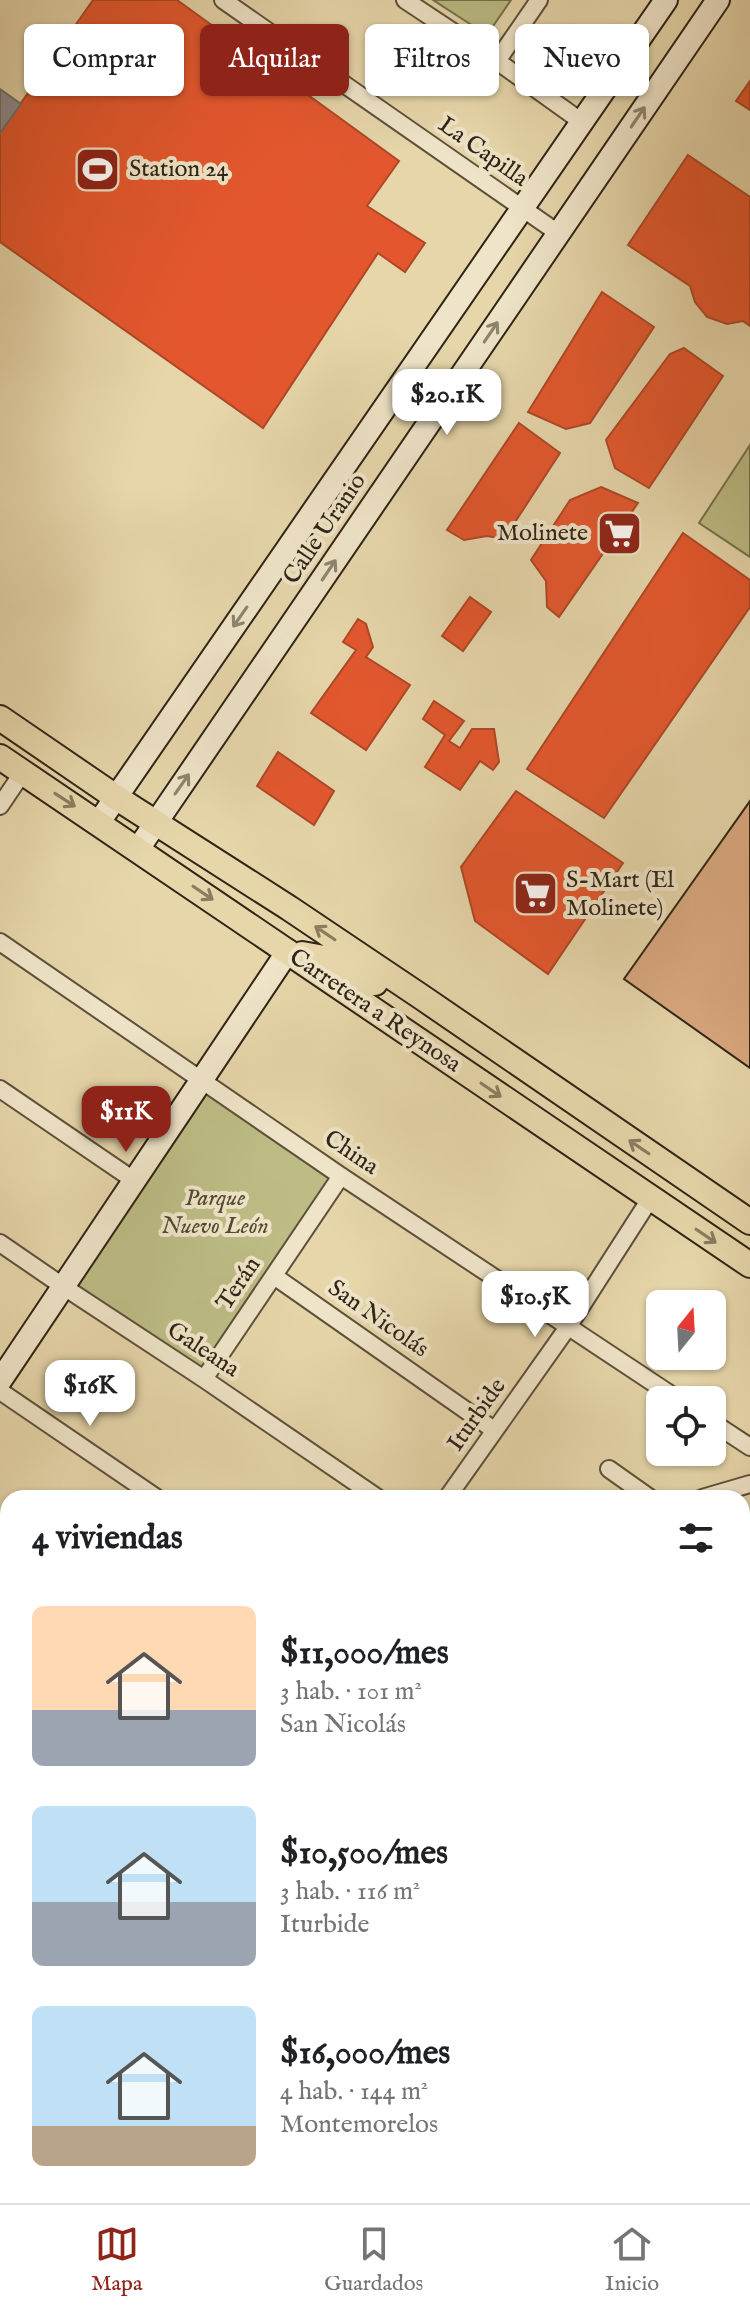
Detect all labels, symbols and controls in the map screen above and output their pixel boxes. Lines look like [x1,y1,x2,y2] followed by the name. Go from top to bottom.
[24,24,184,96] chip: Comprar
[200,24,349,96] chip: Alquilar
[365,24,499,96] chip: Filtros
[515,24,649,96] chip: Nuevo
[630,107,646,129] one-way arrow
[432,110,535,195] street label: La Capilla
[74,145,122,193] sports icon: Station 24
[129,154,229,185] place label: Station 24
[483,321,499,344] one-way arrow
[382,369,512,437] pin: $20.1K
[410,378,484,411] text: $20.1K
[276,467,374,591] street label: Calle Uranio
[595,509,643,557] supermarket icon: Molinete
[497,518,588,549] place label: Molinete
[321,559,337,582] one-way arrow
[232,606,248,628] one-way arrow
[173,774,190,796] one-way arrow
[53,792,76,808] one-way arrow
[566,865,675,924] place label: S-Mart (El Molinete)
[511,870,559,918] supermarket icon: S-Mart (El Molinete)
[191,885,213,901] one-way arrow
[315,925,337,941] one-way arrow
[283,942,467,1080] street label: Carretera a Reynosa
[479,1082,501,1098] one-way arrow
[79,1086,173,1154] pin: $11K
[100,1095,152,1128] text: $11K
[318,1124,385,1183] street label: China
[629,1139,651,1155] one-way arrow
[161,1183,269,1242] park label: Parque Nuevo León
[694,1228,717,1244] one-way arrow
[210,1251,268,1317] street label: Terán
[470,1271,600,1339] pin: $10.5K
[322,1273,434,1365] street label: San Nicolás
[500,1280,570,1313] text: $10.5K
[646,1290,726,1370] north arrow
[646,1290,726,1466] map controls
[161,1315,246,1385] street label: Galeana
[43,1360,137,1428] pin: $16K
[63,1369,117,1402] text: $16K
[441,1372,513,1458] street label: Iturbide
[646,1386,726,1466] button: locate
[674,1516,718,1560] icon: filters
[32,1517,183,1560] text: 4 viviendas
[280,1632,449,1675] text: $11,000/mes
[96,1638,192,1734] icon: home
[280,1675,422,1708] text: 3 hab. · 101 m²
[280,1708,406,1741] text: San Nicolás
[280,1832,448,1875] text: $10,500/mes
[96,1838,192,1934] icon: home
[280,1875,420,1908] text: 3 hab. · 116 m²
[280,1908,369,1941] text: Iturbide
[280,2032,450,2075] text: $16,000/mes
[96,2038,192,2134] icon: home
[280,2075,428,2108] text: 4 hab. · 144 m²
[280,2108,438,2141] text: Montemorelos
[91,2222,143,2298] tab: Mapa
[324,2222,423,2298] tab: Guardados
[605,2222,659,2298] tab: Inicio

